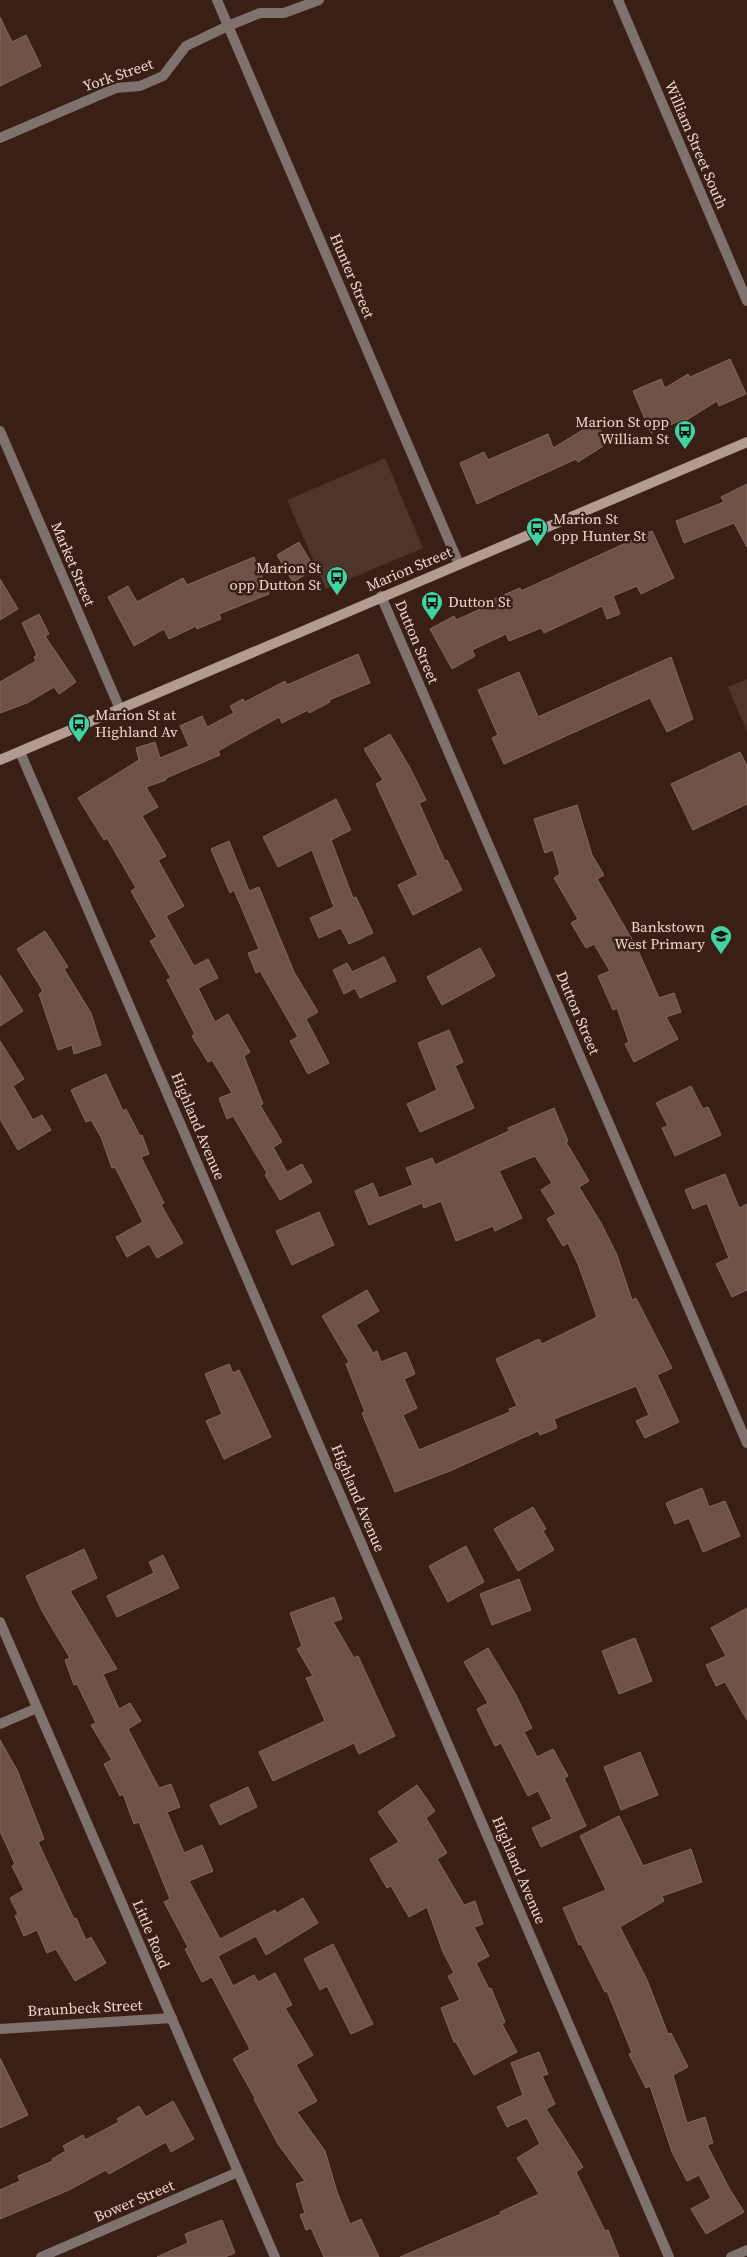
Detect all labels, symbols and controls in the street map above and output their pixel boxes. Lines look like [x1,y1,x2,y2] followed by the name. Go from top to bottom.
[80,53,156,96] street label: York Street
[660,78,733,212] street label: William Street South
[325,230,380,322] street label: Hunter Street
[575,411,669,449] place label: Marion St opp William St
[673,419,697,450] bus stop icon: Marion St opp William St
[553,508,646,546] place label: Marion St opp Hunter St
[525,516,549,547] bus stop icon: Marion St opp Hunter St
[46,518,101,609] street label: Market Street
[363,541,455,596] street label: Marion Street
[230,557,321,595] place label: Marion St opp Dutton St
[325,565,349,596] bus stop icon: Marion St opp Dutton St
[420,590,444,621] bus stop icon: Dutton St
[448,591,511,612] place label: Dutton St
[390,597,445,687] street label: Dutton Street
[95,704,178,742] place label: Marion St at Highland Av
[67,712,91,743] bus stop icon: Marion St at Highland Av
[614,916,705,954] place label: Bankstown West Primary
[709,924,733,955] school or university icon: Bankstown West Primary
[551,968,606,1058] street label: Dutton Street
[166,1069,231,1183] street label: Highland Avenue
[326,1441,391,1555] street label: Highland Avenue
[487,1813,552,1927] street label: Highland Avenue
[128,1896,176,1972] street label: Little Road
[27,1994,143,2021] street label: Braunbeck Street
[91,2174,177,2227] street label: Bower Street

